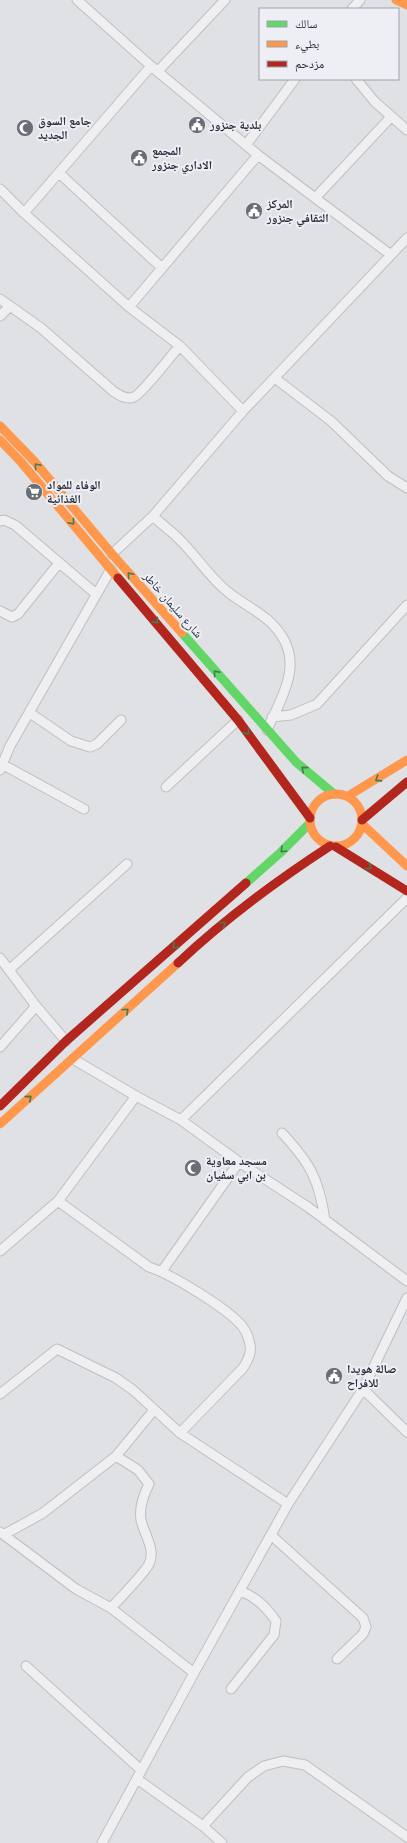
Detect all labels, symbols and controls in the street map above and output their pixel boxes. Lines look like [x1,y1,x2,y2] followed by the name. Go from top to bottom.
[259,8,399,80] legend
[295,16,317,31] text: سالك
[295,36,319,54] text: بطيء
[295,56,324,72] text: مزدحم
[38,113,92,142] place label: جامع السوق الجديد
[187,115,207,135] public building icon: بلدية جنزور
[209,117,261,132] place label: بلدية جنزور
[15,118,35,138] mosque icon: جامع السوق الجديد
[151,143,212,175] place label: المجمع الاداري جنزور
[129,148,149,168] public building icon: المجمع الاداري جنزور
[266,196,329,228] place label: المركز الثقافي جنزور
[244,201,264,221] public building icon: المركز الثقافي جنزور
[35,463,42,470] one-way arrow
[47,477,101,506] place label: الوفاء للمواد الغذائية
[24,482,44,502] supermarket icon: الوفاء للمواد الغذائية
[67,517,74,525] one-way arrow
[139,568,206,641] street label: شارع سليمان خاطر
[128,573,135,580] one-way arrow
[151,616,158,624] one-way arrow
[214,670,221,678] one-way arrow
[243,728,250,735] one-way arrow
[302,766,309,773] one-way arrow
[375,774,382,781] one-way arrow
[280,846,288,853] one-way arrow
[365,862,372,870] one-way arrow
[218,922,225,929] one-way arrow
[173,942,180,949] one-way arrow
[121,1008,129,1015] one-way arrow
[25,1096,32,1103] one-way arrow
[206,1153,267,1185] place label: مسجد معاوية بن ابي سفيان
[183,1158,203,1178] mosque icon: مسجد معاوية بن ابي سفيان
[347,1361,397,1391] place label: صالة هويدا للافراح
[324,1366,344,1386] public building icon: صالة هويدا للافراح

